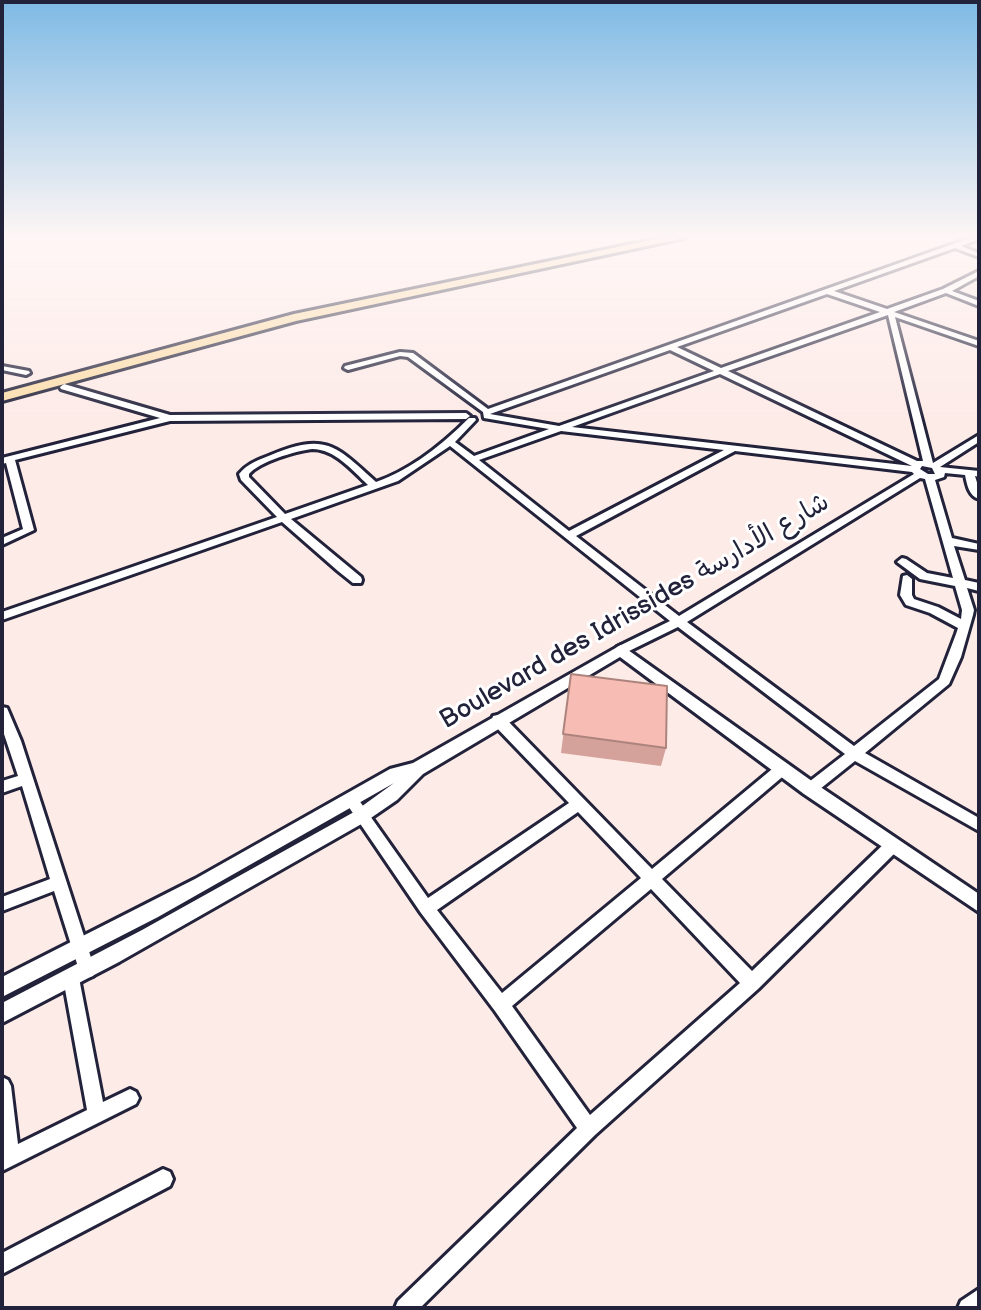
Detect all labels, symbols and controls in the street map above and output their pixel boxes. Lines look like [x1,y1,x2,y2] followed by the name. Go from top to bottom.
[435,487,835,737] street label: Boulevard des Idrissides شارع الأدارسة

